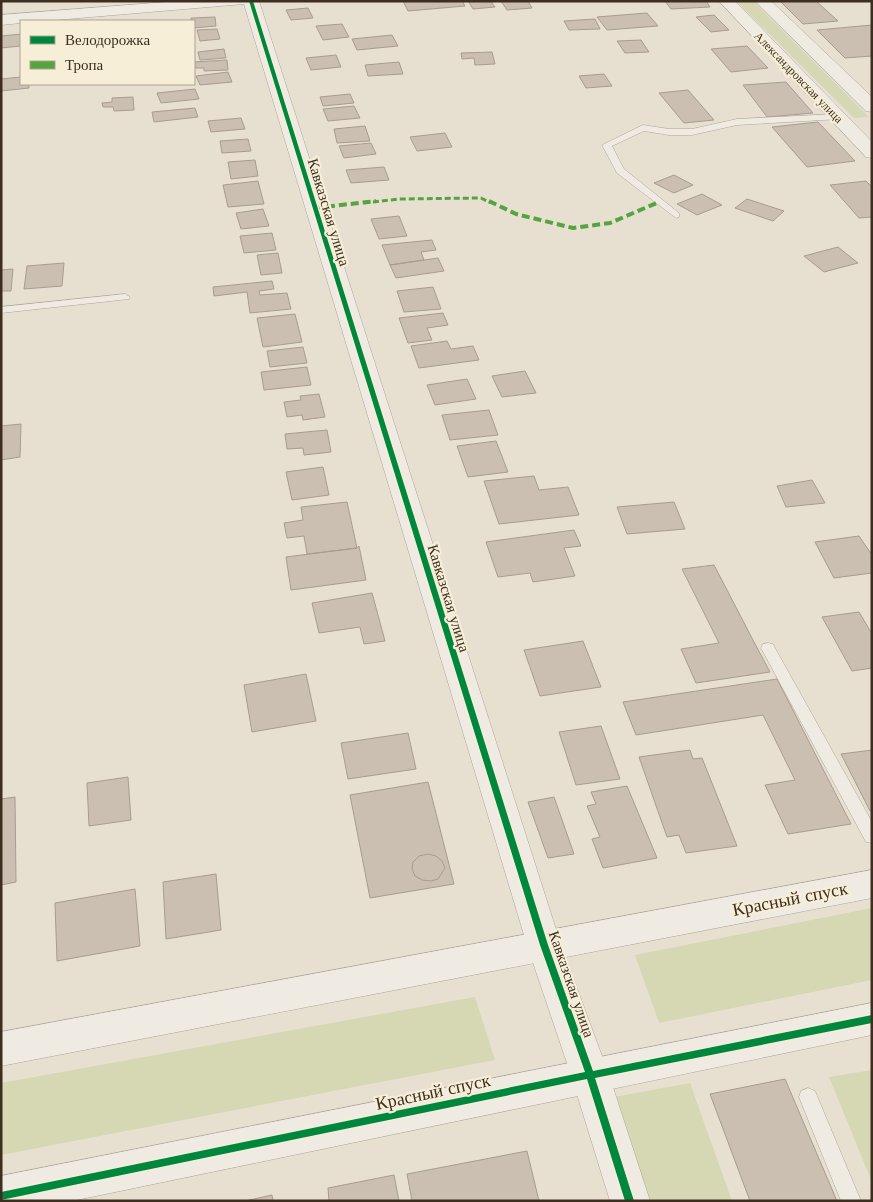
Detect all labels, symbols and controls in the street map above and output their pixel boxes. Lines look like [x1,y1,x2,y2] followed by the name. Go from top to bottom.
[20,20,195,85] legend
[751,28,847,126] street label: Александровская улица
[65,30,150,49] text: Велодорожка
[65,55,104,74] text: Тропа
[304,156,355,269] street label: Кавказская улица
[424,542,475,655] street label: Кавказская улица
[731,877,850,921] street label: Красный спуск
[545,928,599,1040] street label: Кавказская улица
[374,1069,493,1115] street label: Красный спуск

